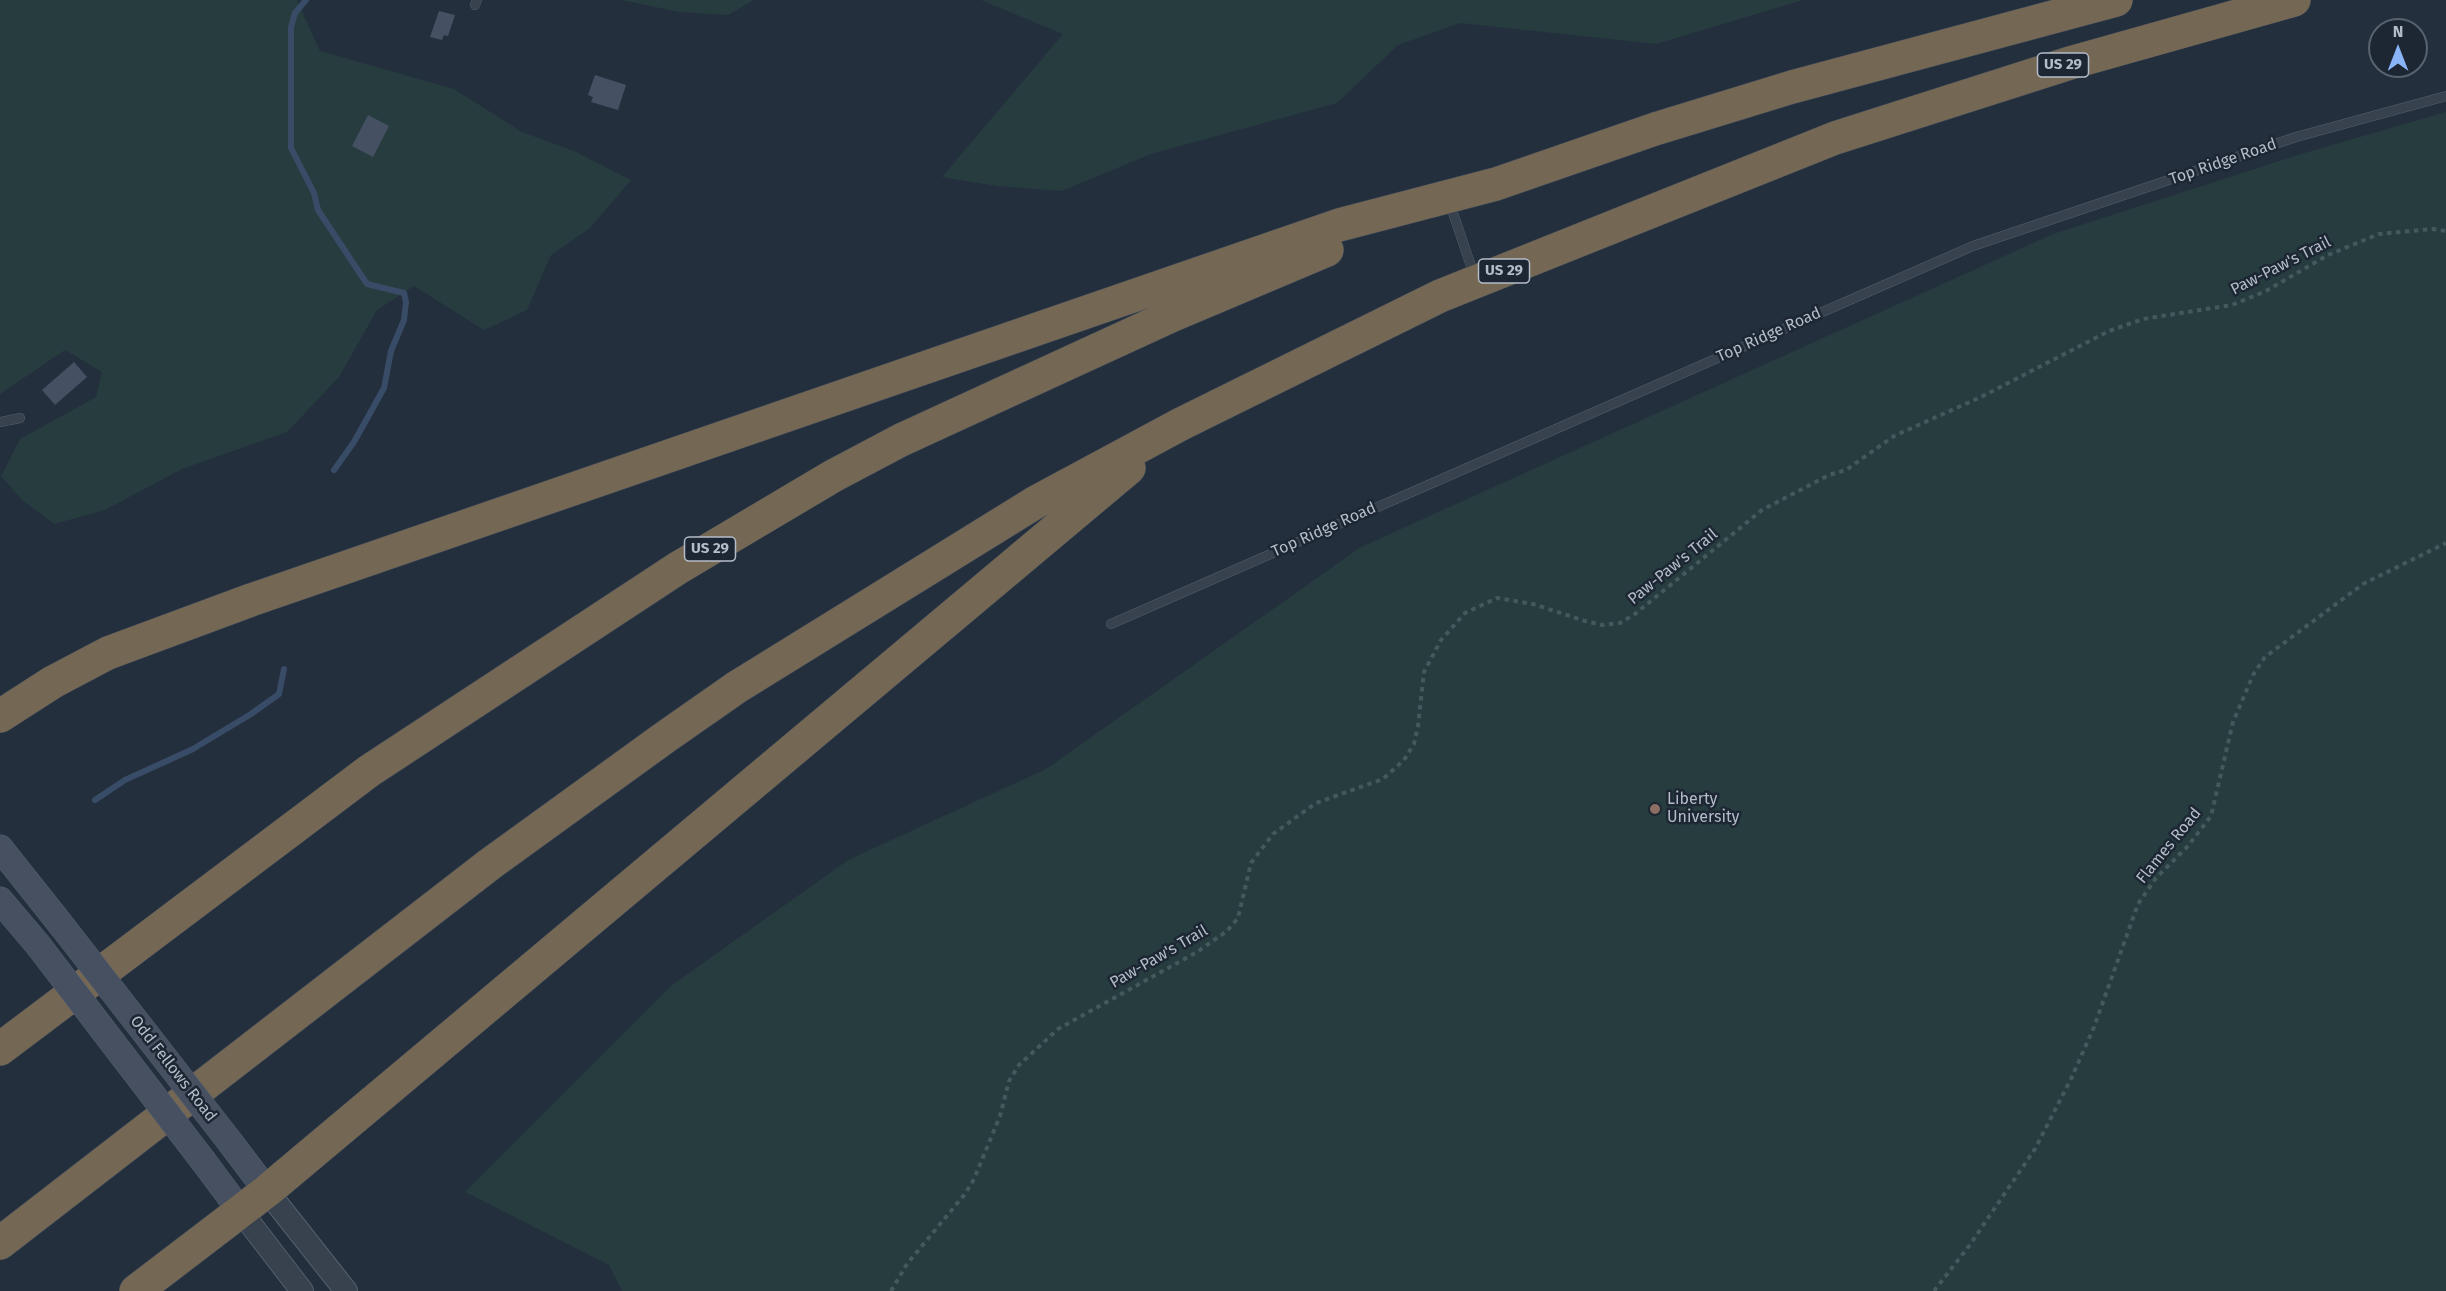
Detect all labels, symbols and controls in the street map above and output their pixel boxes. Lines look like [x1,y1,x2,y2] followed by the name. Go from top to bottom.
[2368,18,2428,78] north arrow
[2393,22,2403,41] text: N
[2038,53,2088,77] road number: US 29
[2167,135,2279,189] street label: Top Ridge Road
[2228,233,2334,299] street label: Paw-Paw's Trail
[1478,259,1530,283] road number: US 29
[1714,303,1824,367] street label: Top Ridge Road
[1269,498,1379,562] street label: Top Ridge Road
[1624,525,1722,609] street label: Paw-Paw's Trail
[684,537,736,561] road number: US 29
[1667,790,1739,828] place label: Liberty University
[1648,802,1662,816] marker: Liberty University
[2133,804,2205,888] street label: Flames Road
[1107,921,1211,993] street label: Paw-Paw's Trail
[126,1012,220,1126] street label: Odd Fellows Road

